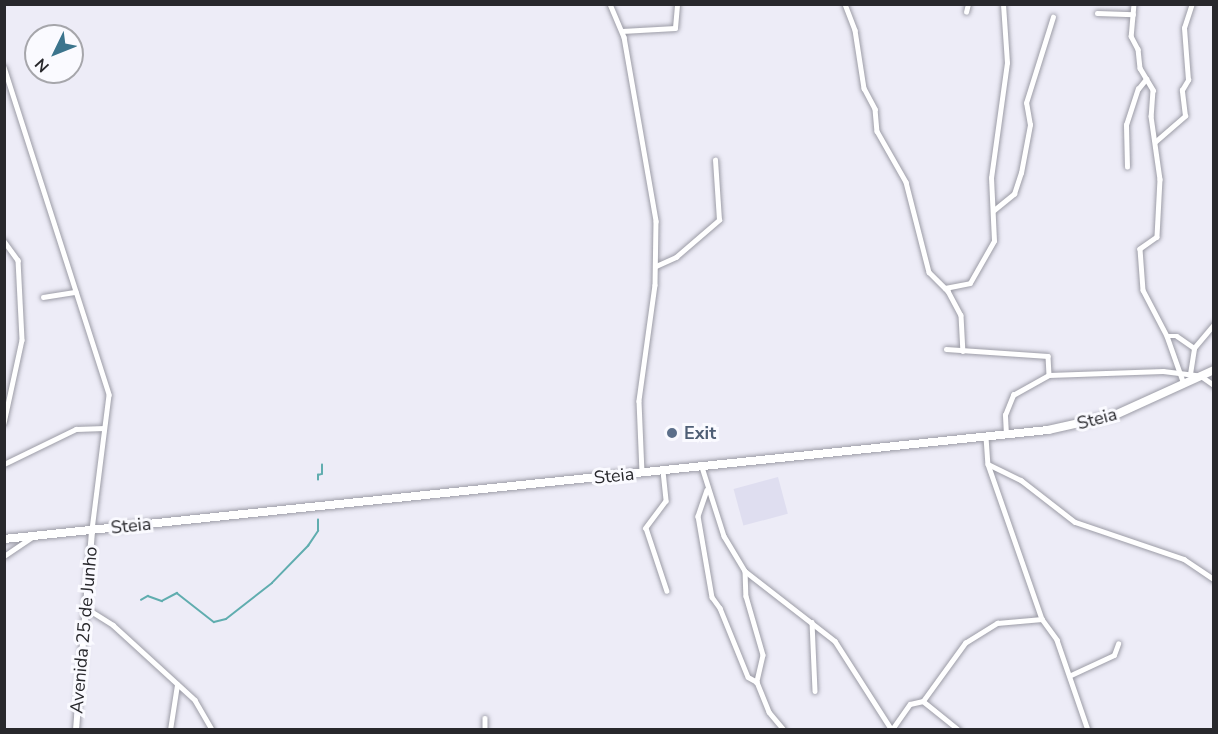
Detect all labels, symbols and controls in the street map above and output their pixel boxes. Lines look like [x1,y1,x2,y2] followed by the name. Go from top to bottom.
[24,24,84,84] north arrow
[30,53,54,77] text: N
[1075,403,1119,435] street label: Steia
[684,422,716,444] place label: Exit
[665,426,679,440] marker: Exit
[593,463,635,489] street label: Steia
[110,513,152,539] street label: Steia
[66,546,102,714] street label: Avenida 25 de Junho

